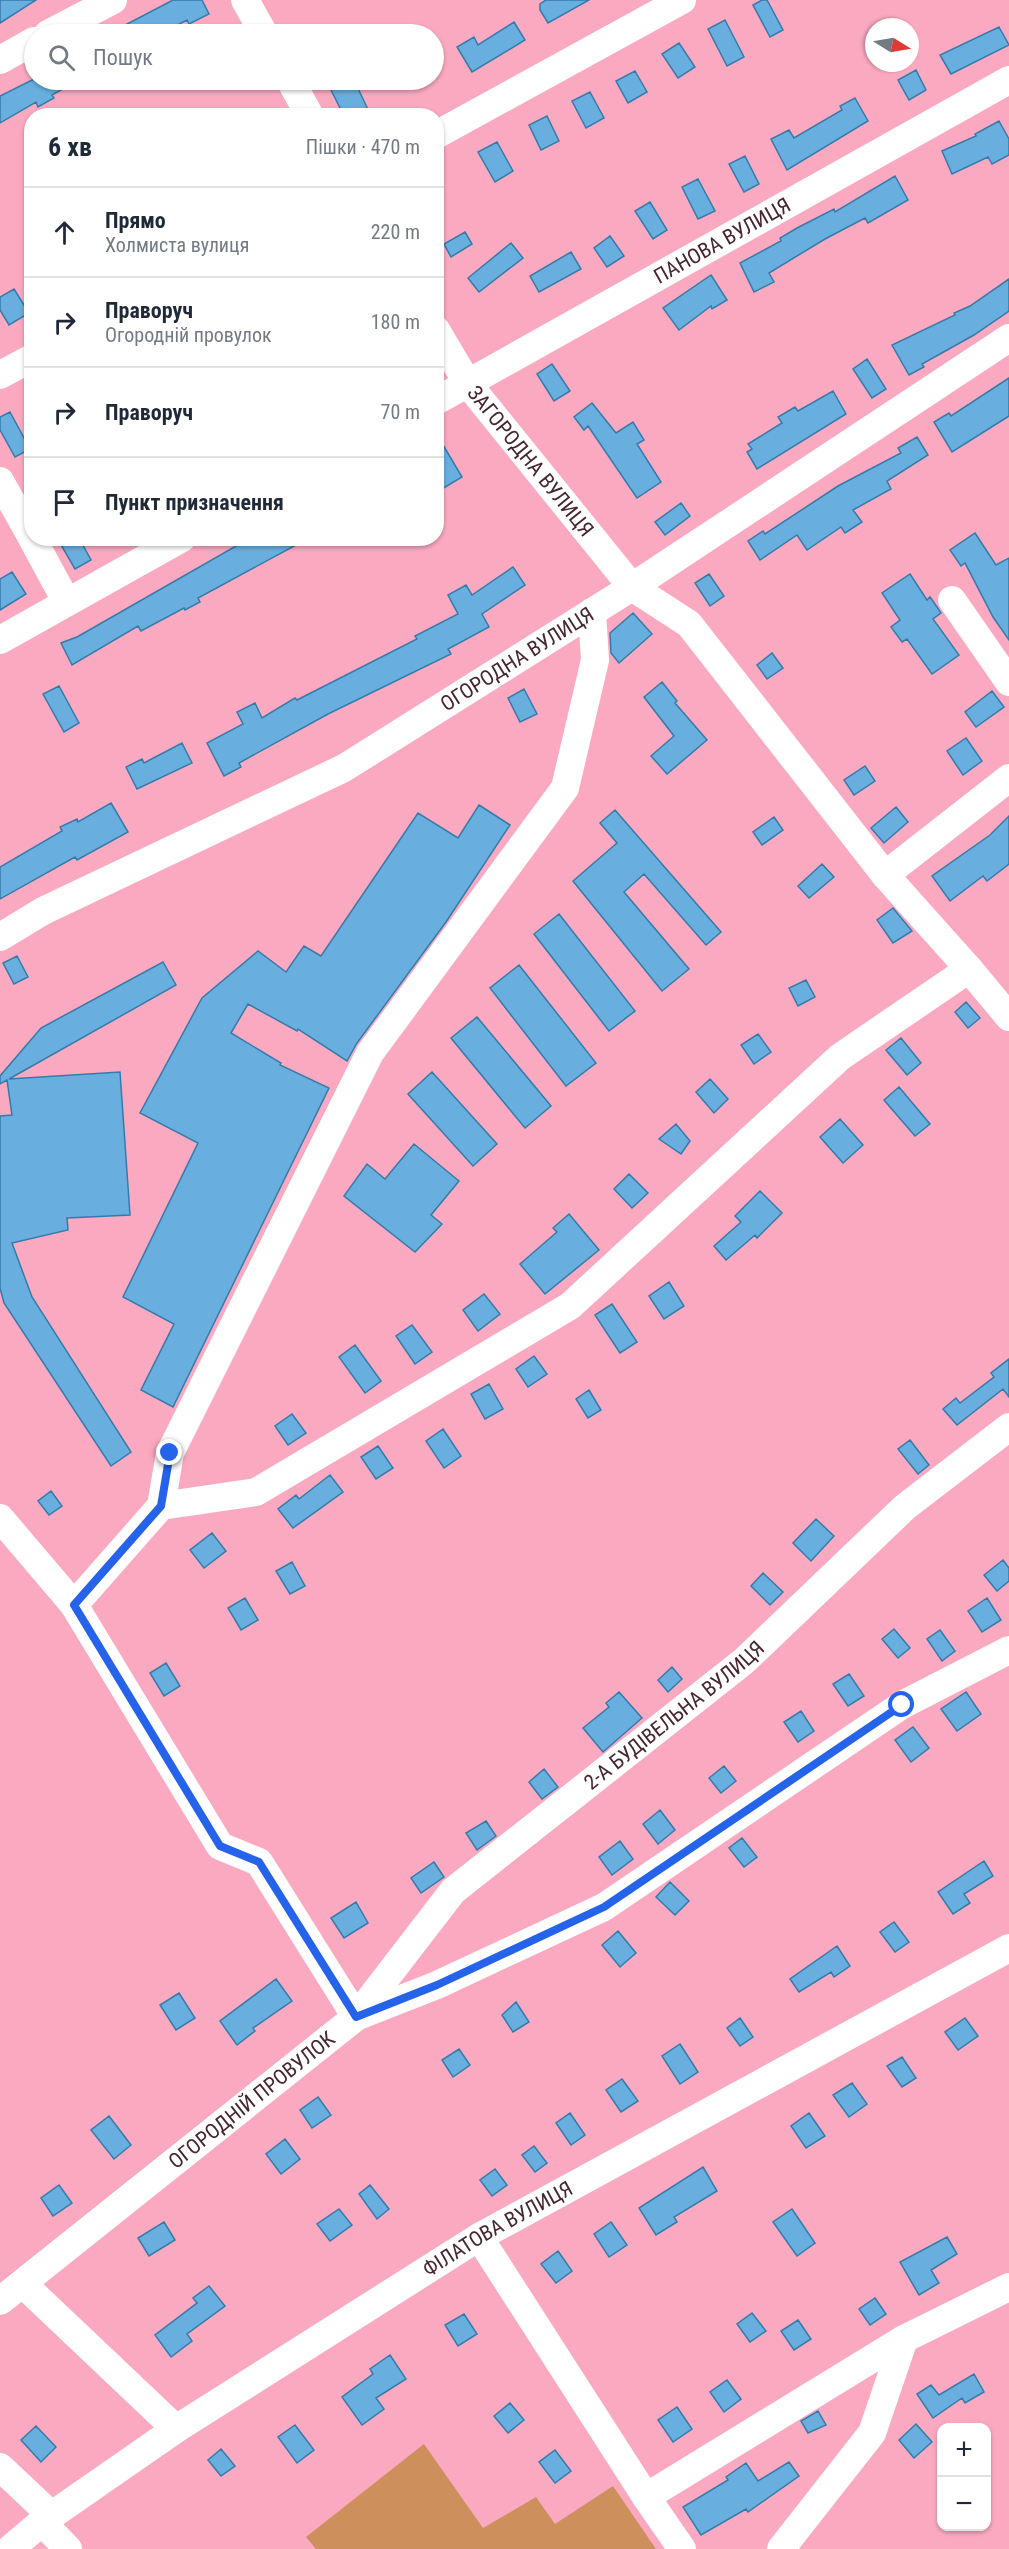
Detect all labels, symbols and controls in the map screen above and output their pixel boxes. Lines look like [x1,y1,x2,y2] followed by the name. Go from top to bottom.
[865,18,919,72] north arrow
[24,24,444,90] search box
[45,41,78,74] icon: search
[93,45,153,70] text: Пошук
[48,132,92,162] text: 6 хв
[306,135,420,159] text: Пішки · 470 m
[650,193,795,288] street label: ПАНОВА ВУЛИЦЯ
[105,208,166,233] text: Прямо
[48,216,81,249] icon: ahead
[371,220,420,244] text: 220 m
[105,233,249,257] text: Холмиста вулиця
[105,298,193,323] text: Праворуч
[48,306,81,339] icon: right
[371,310,420,334] text: 180 m
[105,323,272,347] text: Огородній провулок
[462,381,598,541] street label: ЗАГОРОДНА ВУЛИЦЯ
[48,396,81,429] icon: right
[105,400,193,425] text: Праворуч
[381,400,420,424] text: 70 m
[48,486,81,519] icon: arrive
[105,490,284,515] text: Пункт призначення
[436,602,598,716] street label: ОГОРОДНА ВУЛИЦЯ
[156,1439,182,1465] route end
[579,1636,769,1795] street label: 2-А БУДІВЕЛЬНА ВУЛИЦЯ
[888,1691,914,1717] route start
[164,2027,340,2174] street label: ОГОРОДНІЙ ПРОВУЛОК
[418,2176,577,2281] street label: ФІЛАТОВА ВУЛИЦЯ
[937,2423,991,2531] map controls
[937,2423,991,2477] button: +
[937,2477,991,2531] button: −

